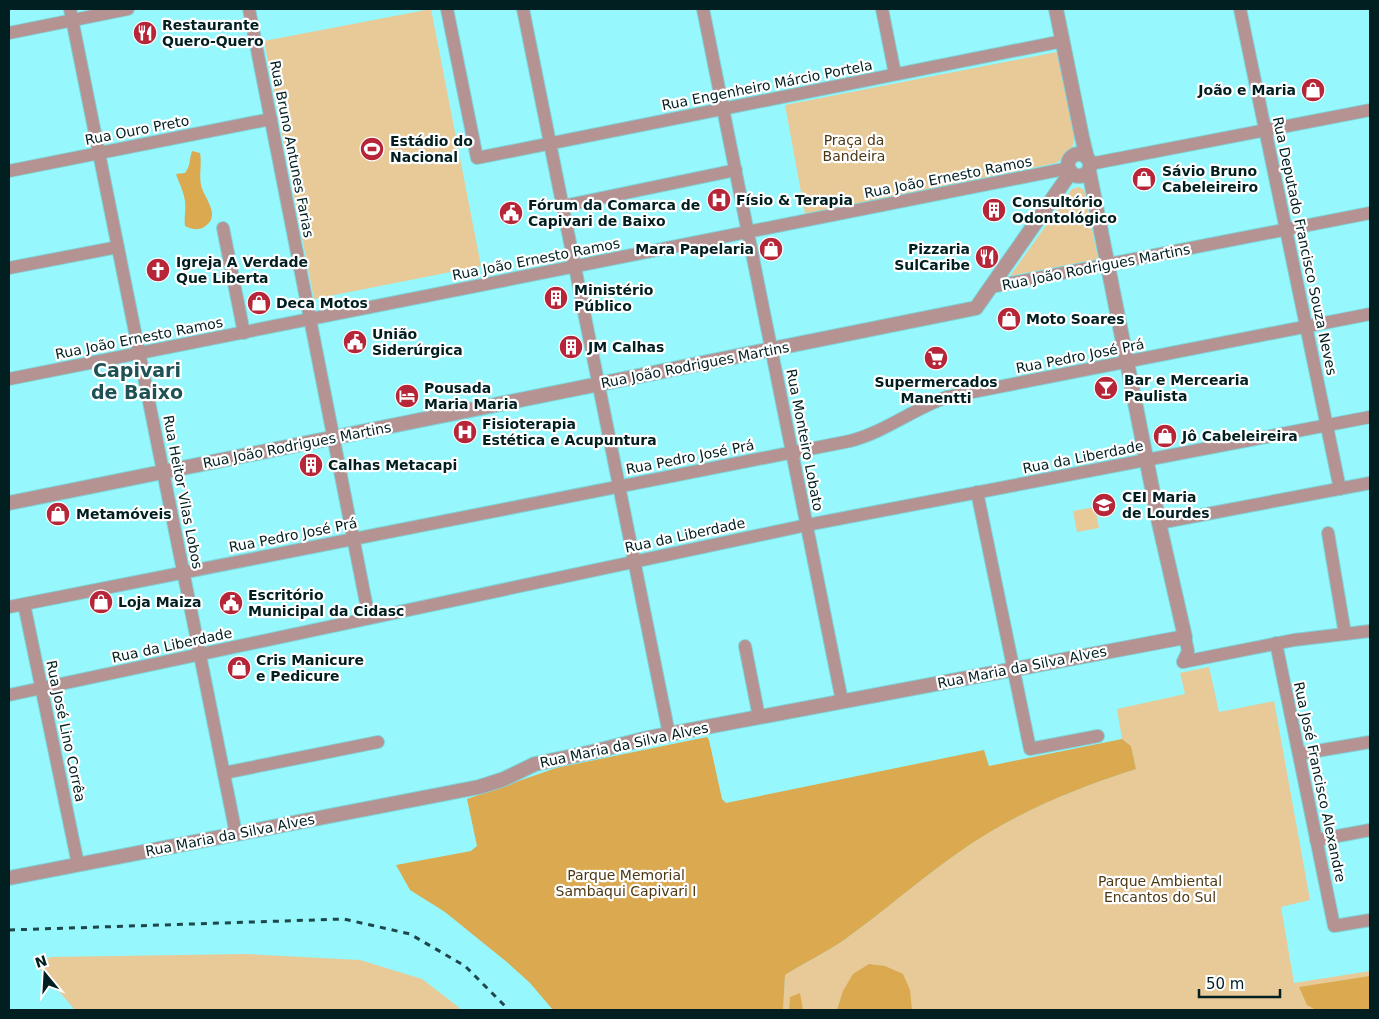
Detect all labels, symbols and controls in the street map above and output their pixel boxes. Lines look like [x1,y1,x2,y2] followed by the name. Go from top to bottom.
[162,17,264,49] place label: Restaurante Quero-Quero
[132,20,158,46] restaurant icon: Restaurante Quero-Quero
[660,57,874,113] street label: Rua Engenheiro Márcio Portela
[267,59,317,239] street label: Rua Bruno Antunes Farias
[1300,77,1326,103] shop icon: João e Maria
[1197,82,1296,98] place label: João e Maria
[84,112,190,148] street label: Rua Ouro Preto
[1270,115,1340,377] street label: Rua Deputado Francisco Souza Neves
[823,132,885,164] park label: Praça da Bandeira
[390,133,473,165] place label: Estádio do Nacional
[359,136,385,162] sports icon: Estádio do Nacional
[863,153,1033,201] street label: Rua João Ernesto Ramos
[1162,163,1258,195] place label: Sávio Bruno Cabeleireiro
[1131,166,1157,192] shop icon: Sávio Bruno Cabeleireiro
[706,187,732,213] hospital icon: Físio & Terapia
[736,192,853,208] place label: Físio & Terapia
[1012,194,1117,226] place label: Consultório Odontológico
[528,197,700,229] place label: Fórum da Comarca de Capivari de Baixo
[981,197,1007,223] building icon: Consultório Odontológico
[498,200,524,226] public building icon: Fórum da Comarca de Capivari de Baixo
[451,235,621,283] street label: Rua João Ernesto Ramos
[758,236,784,262] shop icon: Mara Papelaria
[635,241,754,257] place label: Mara Papelaria
[894,241,970,273] place label: Pizzaria SulCaribe
[1000,241,1192,293] street label: Rua João Rodrigues Martins
[974,244,1000,270] restaurant icon: Pizzaria SulCaribe
[176,254,308,286] place label: Igreja A Verdade Que Liberta
[145,257,171,283] church icon: Igreja A Verdade Que Liberta
[574,282,654,314] place label: Ministério Público
[543,285,569,311] building icon: Ministério Público
[246,290,272,316] shop icon: Deca Motos
[276,295,368,311] place label: Deca Motos
[996,306,1022,332] shop icon: Moto Soares
[1026,311,1125,327] place label: Moto Soares
[54,314,224,362] street label: Rua João Ernesto Ramos
[372,326,463,358] place label: União Siderúrgica
[342,329,368,355] public building icon: União Siderúrgica
[558,334,584,360] building icon: JM Calhas
[1014,336,1146,376] street label: Rua Pedro José Prá
[587,339,664,355] place label: JM Calhas
[599,339,791,391] street label: Rua João Rodrigues Martins
[923,345,949,371] supermarket icon: Supermercados Manentti
[91,359,183,403] district label: Capivari de Baixo
[783,367,827,513] street label: Rua Monteiro Lobato
[1124,372,1249,404] place label: Bar e Mercearia Paulista
[874,374,998,406] place label: Supermercados Manentti
[1093,375,1119,401] bar icon: Bar e Mercearia Paulista
[424,380,518,412] place label: Pousada Maria Maria
[394,383,420,409] hotel icon: Pousada Maria Maria
[160,414,206,570] street label: Rua Heitor Vilas Lobos
[482,416,657,448] place label: Fisioterapia Estética e Acupuntura
[201,419,393,471] street label: Rua João Rodrigues Martins
[452,419,478,445] hospital icon: Fisioterapia Estética e Acupuntura
[1152,423,1178,449] shop icon: Jô Cabeleireira
[1181,428,1298,444] place label: Jô Cabeleireira
[624,437,756,477] street label: Rua Pedro José Prá
[1021,437,1145,477] street label: Rua da Liberdade
[298,452,324,478] building icon: Calhas Metacapi
[328,457,457,473] place label: Calhas Metacapi
[1122,489,1210,521] place label: CEI Maria de Lourdes
[1091,492,1117,518] school or university icon: CEI Maria de Lourdes
[45,501,71,527] shop icon: Metamóveis
[76,506,172,522] place label: Metamóveis
[623,514,747,556] street label: Rua da Liberdade
[227,515,359,555] street label: Rua Pedro José Prá
[248,587,404,619] place label: Escritório Municipal da Cidasc
[88,589,114,615] shop icon: Loja Maiza
[218,590,244,616] public building icon: Escritório Municipal da Cidasc
[118,594,201,610] place label: Loja Maiza
[110,624,234,666] street label: Rua da Liberdade
[936,643,1108,691] street label: Rua Maria da Silva Alves
[256,652,364,684] place label: Cris Manicure e Pedicure
[226,655,252,681] shop icon: Cris Manicure e Pedicure
[43,659,89,803] street label: Rua José Lino Corrêa
[1291,680,1349,884] street label: Rua José Francisco Alexandre
[538,719,710,771] street label: Rua Maria da Silva Alves
[144,811,316,859] street label: Rua Maria da Silva Alves
[556,867,696,899] park label: Parque Memorial Sambaqui Capivari I
[1098,873,1222,905] park label: Parque Ambiental Encantos do Sul
[20,949,70,999] north arrow
[33,952,49,971] text: N
[1199,966,1280,998] scale bar
[1206,975,1244,993] text: 50 m

